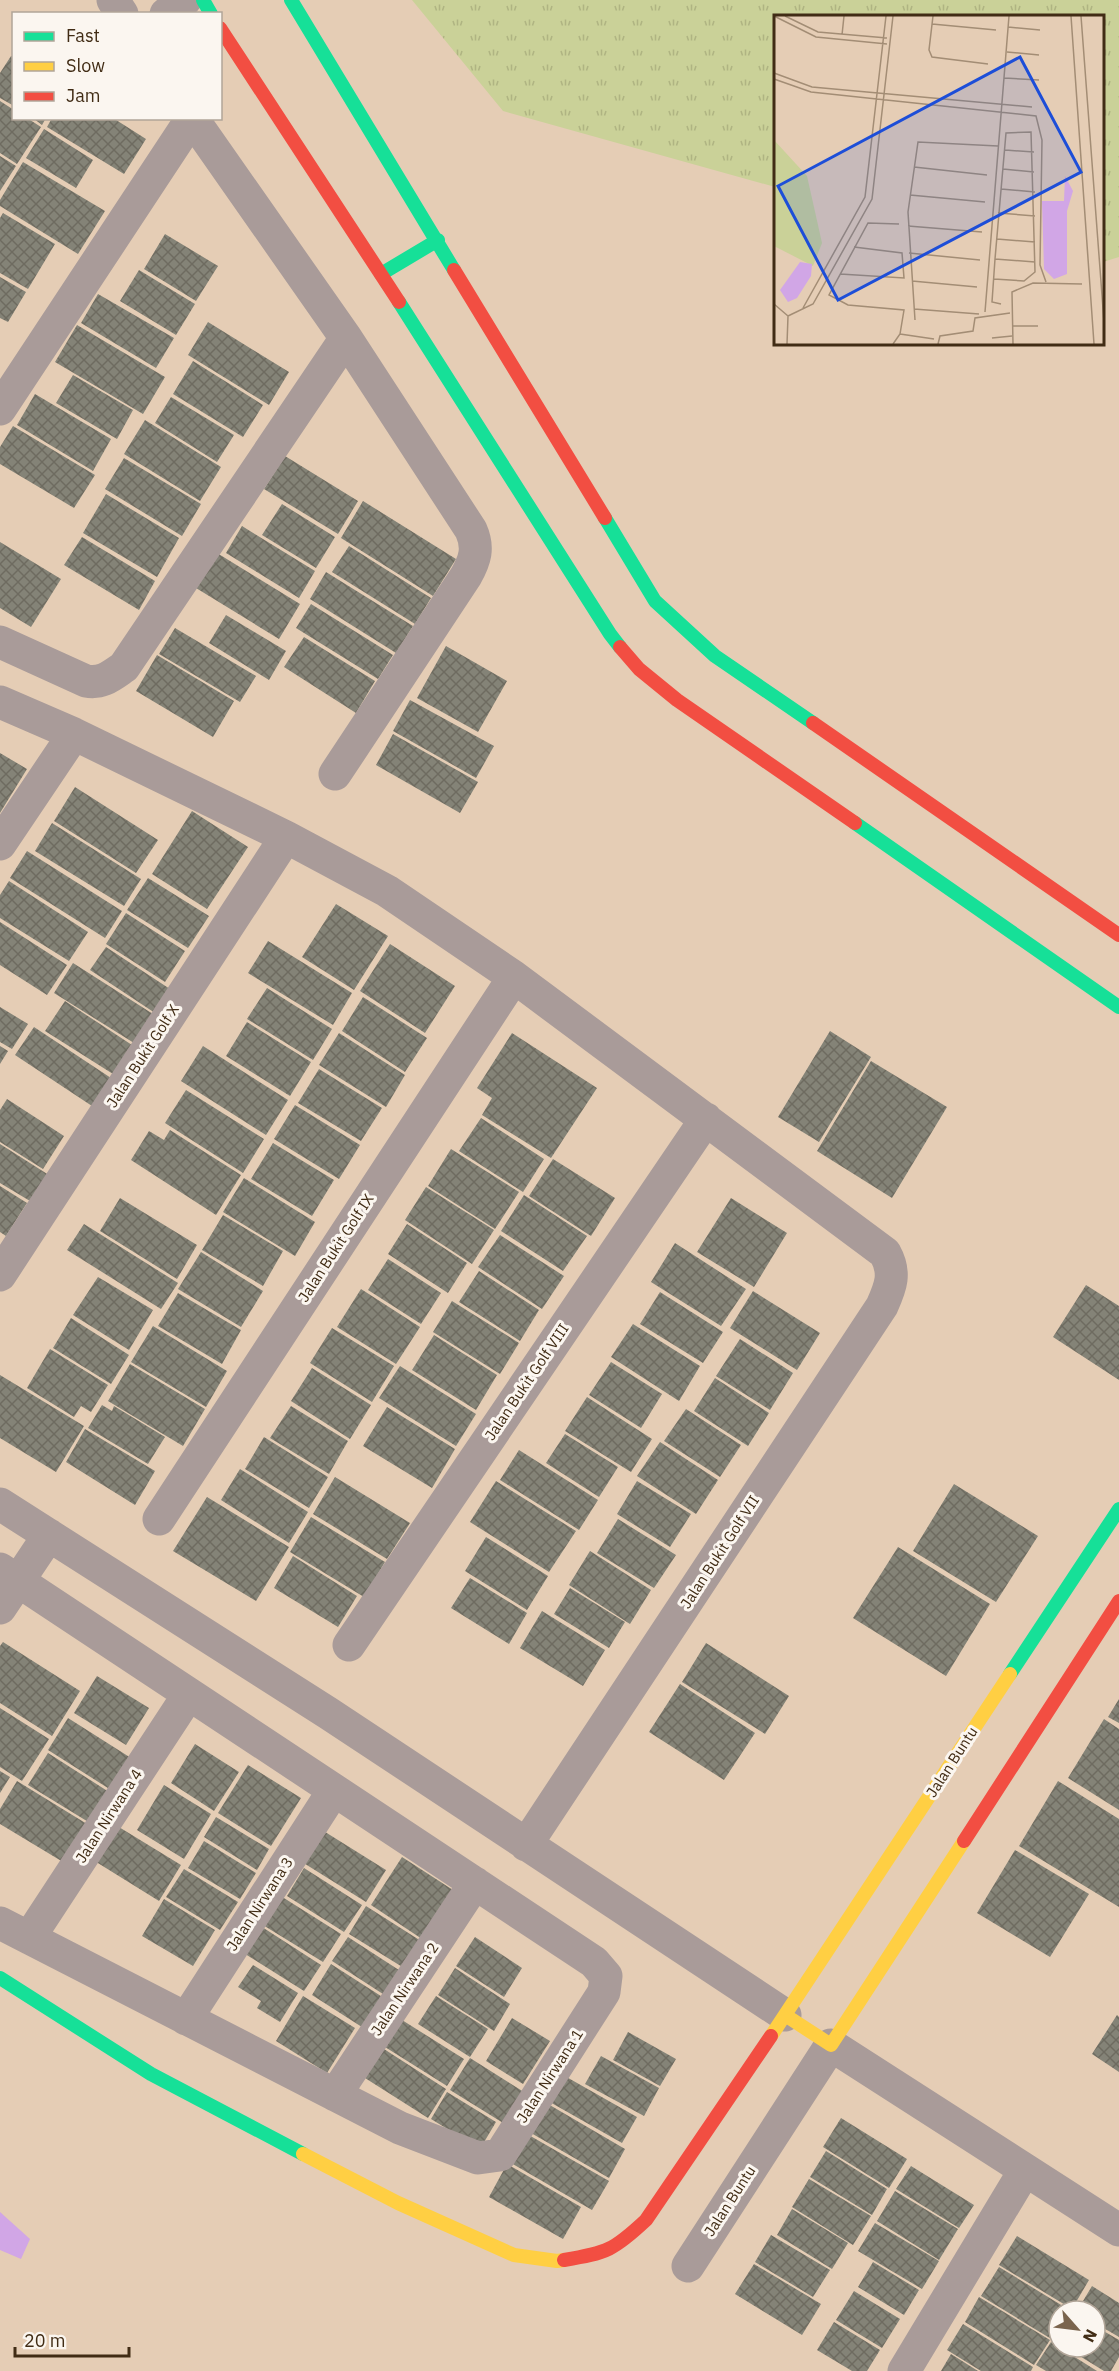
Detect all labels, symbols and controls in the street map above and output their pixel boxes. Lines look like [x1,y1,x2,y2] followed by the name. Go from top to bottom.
[12,12,222,120] legend
[774,15,1104,345] inset map
[66,24,100,47] text: Fast
[66,54,105,77] text: Slow
[66,84,101,107] text: Jam
[102,1001,183,1111] street label: Jalan Bukit Golf X
[294,1190,378,1305] street label: Jalan Bukit Golf IX
[480,1320,573,1444] street label: Jalan Bukit Golf VIII
[676,1492,763,1612] street label: Jalan Bukit Golf VII
[922,1723,981,1801] street label: Jalan Buntu
[71,1765,146,1866] street label: Jalan Nirwana 4
[222,1853,297,1954] street label: Jalan Nirwana 3
[366,1939,443,2039] street label: Jalan Nirwana 2
[512,2025,587,2126] street label: Jalan Nirwana 1
[700,2162,759,2240] street label: Jalan Buntu
[1047,2299,1107,2359] north arrow
[15,2320,129,2358] scale bar
[1079,2326,1102,2346] text: N
[24,2329,66,2352] text: 20 m

